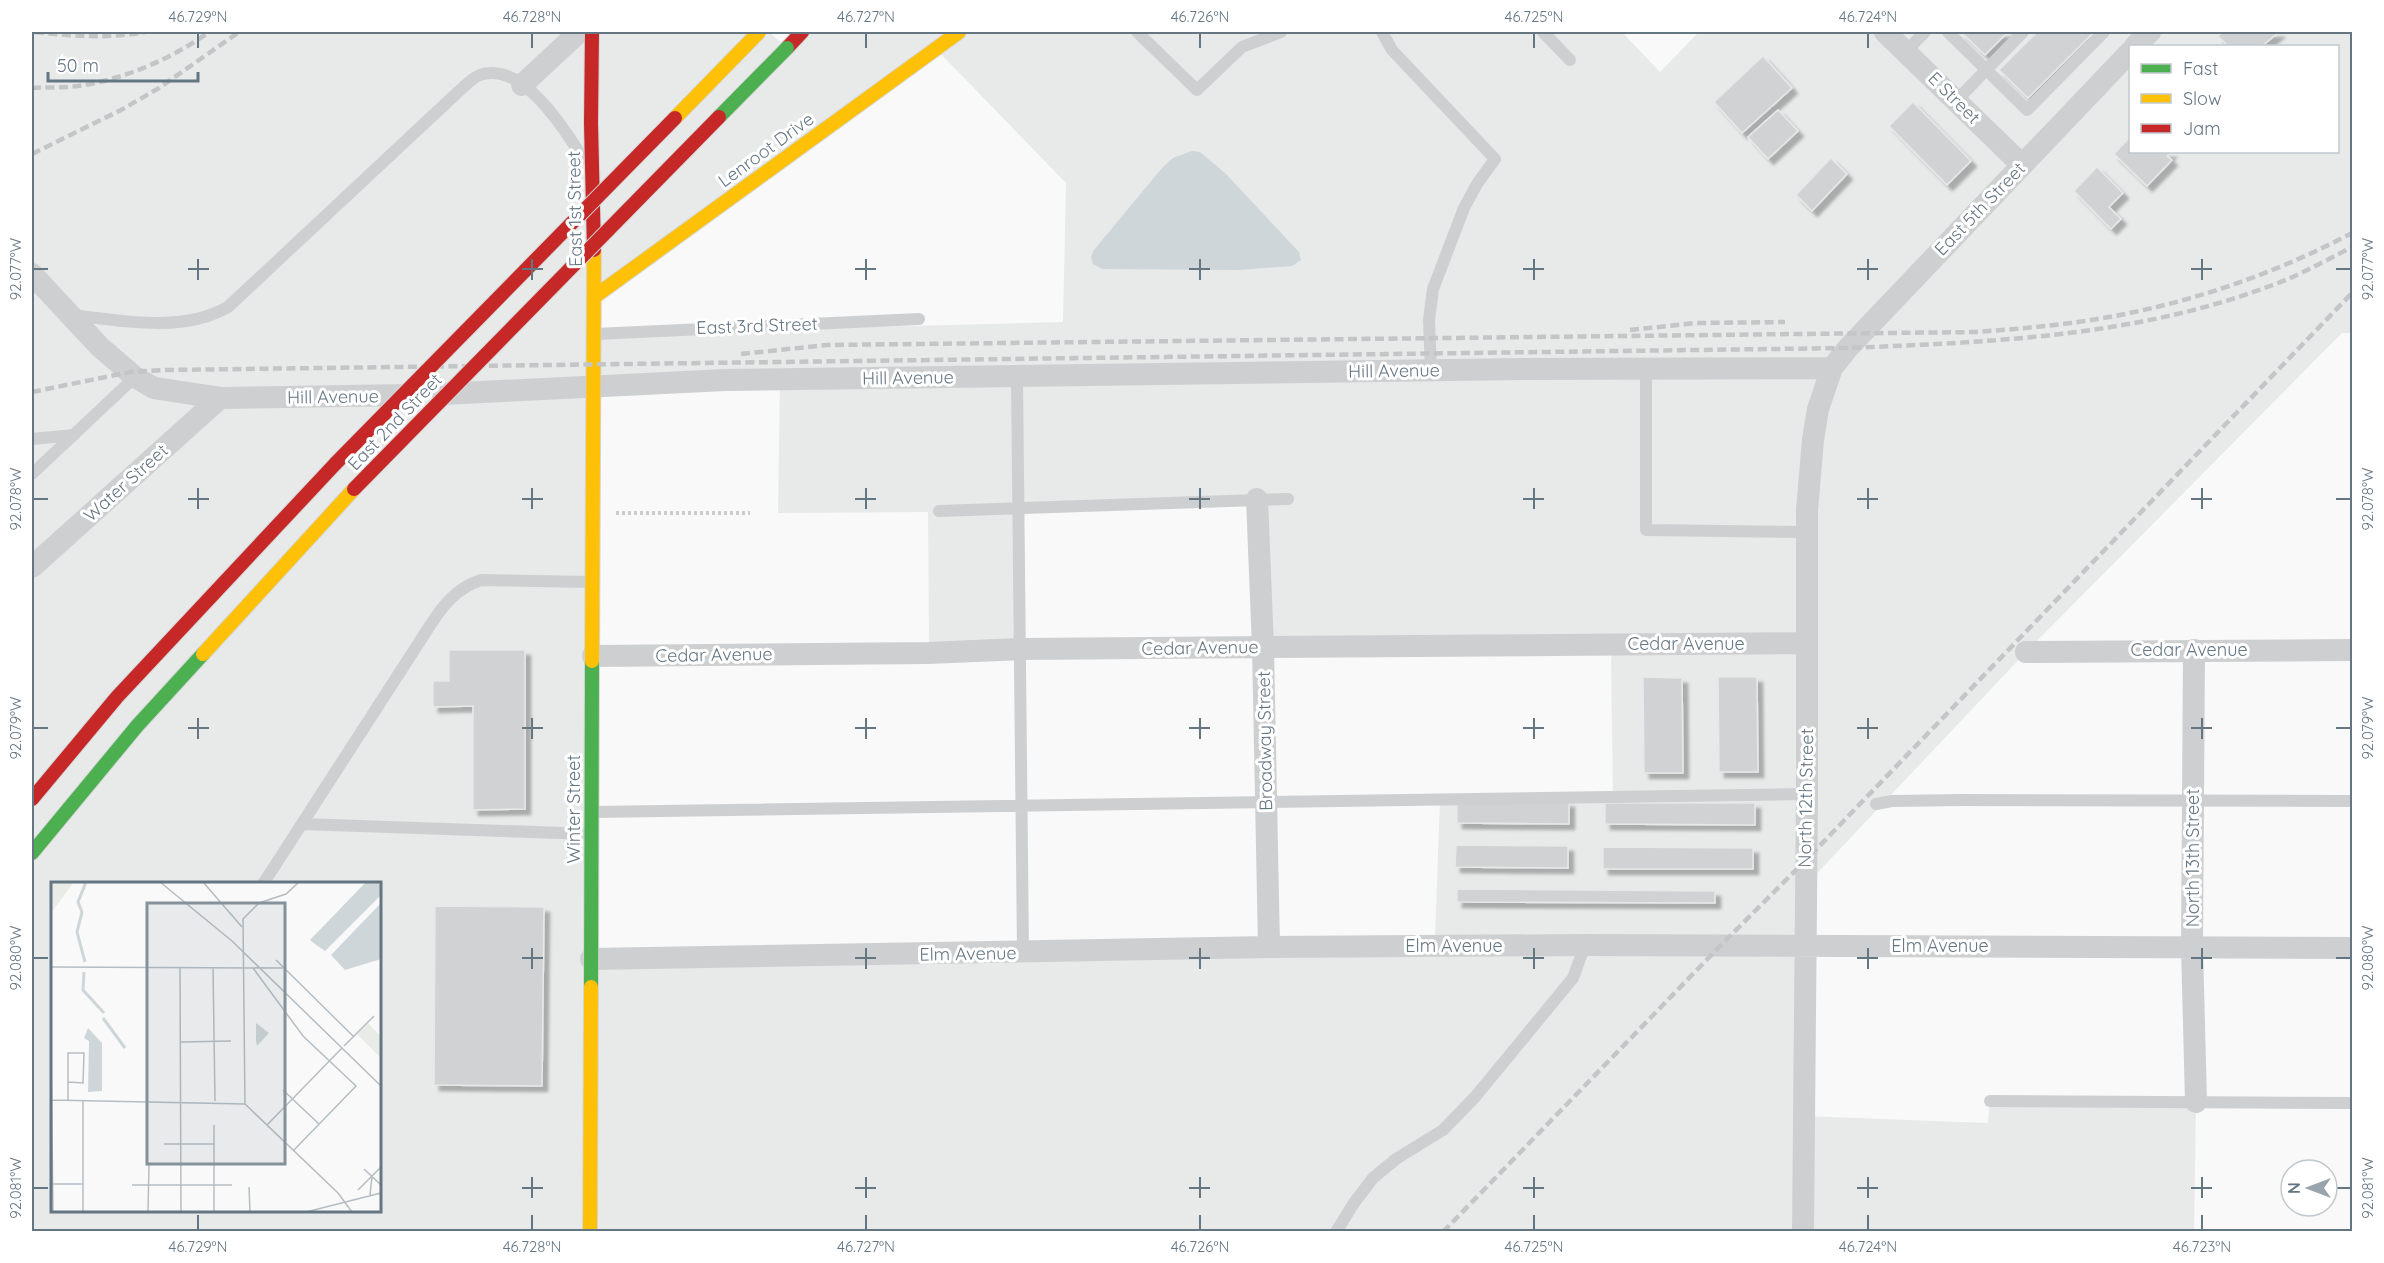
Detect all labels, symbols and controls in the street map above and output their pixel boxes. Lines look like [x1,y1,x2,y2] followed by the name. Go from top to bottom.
[169,7,227,26] text: 46.729°N
[503,7,561,26] text: 46.728°N
[837,7,895,26] text: 46.727°N
[1171,7,1229,26] text: 46.726°N
[1505,7,1563,26] text: 46.725°N
[1839,7,1897,26] text: 46.724°N
[48,45,198,83] scale bar
[2129,45,2339,153] legend
[57,54,99,77] text: 50 m
[2183,57,2218,80] text: Fast
[1923,67,1985,129] street label: E Street
[2183,87,2221,110] text: Slow
[713,107,818,192] street label: Lenroot Drive
[2183,117,2221,140] text: Jam
[562,151,587,267] street label: East 1st Street
[1929,157,2030,260] street label: East 5th Street
[6,237,25,300] text: 92.077°W
[2358,237,2377,300] text: 92.077°W
[696,312,818,339] street label: East 3rd Street
[1348,358,1440,383] street label: Hill Avenue
[862,365,954,390] street label: Hill Avenue
[343,368,447,475] street label: East 2nd Street
[287,384,379,409] street label: Hill Avenue
[79,439,173,526] street label: Water Street
[6,467,25,530] text: 92.078°W
[2358,467,2377,530] text: 92.078°W
[1627,632,1745,655] street label: Cedar Avenue
[1141,635,1259,660] street label: Cedar Avenue
[2130,638,2248,661] street label: Cedar Avenue
[655,642,773,667] street label: Cedar Avenue
[1252,671,1277,811] street label: Broadway Street
[6,696,25,760] text: 92.079°W
[2358,696,2377,760] text: 92.079°W
[1793,728,1818,868] street label: North 12th Street
[562,755,585,863] street label: Winter Street
[2181,789,2204,927] street label: North 13th Street
[51,882,381,1212] inset map
[6,925,25,990] text: 92.080°W
[2358,925,2377,990] text: 92.080°W
[1405,934,1503,957] street label: Elm Avenue
[1891,934,1989,957] street label: Elm Avenue
[919,941,1017,966] street label: Elm Avenue
[6,1157,25,1219] text: 92.081°W
[2358,1157,2377,1219] text: 92.081°W
[2279,1158,2339,1218] north arrow
[2284,1182,2304,1194] text: N
[169,1237,227,1256] text: 46.729°N
[503,1237,561,1256] text: 46.728°N
[837,1237,895,1256] text: 46.727°N
[1171,1237,1229,1256] text: 46.726°N
[1505,1237,1563,1256] text: 46.725°N
[1839,1237,1897,1256] text: 46.724°N
[2173,1237,2231,1256] text: 46.723°N

